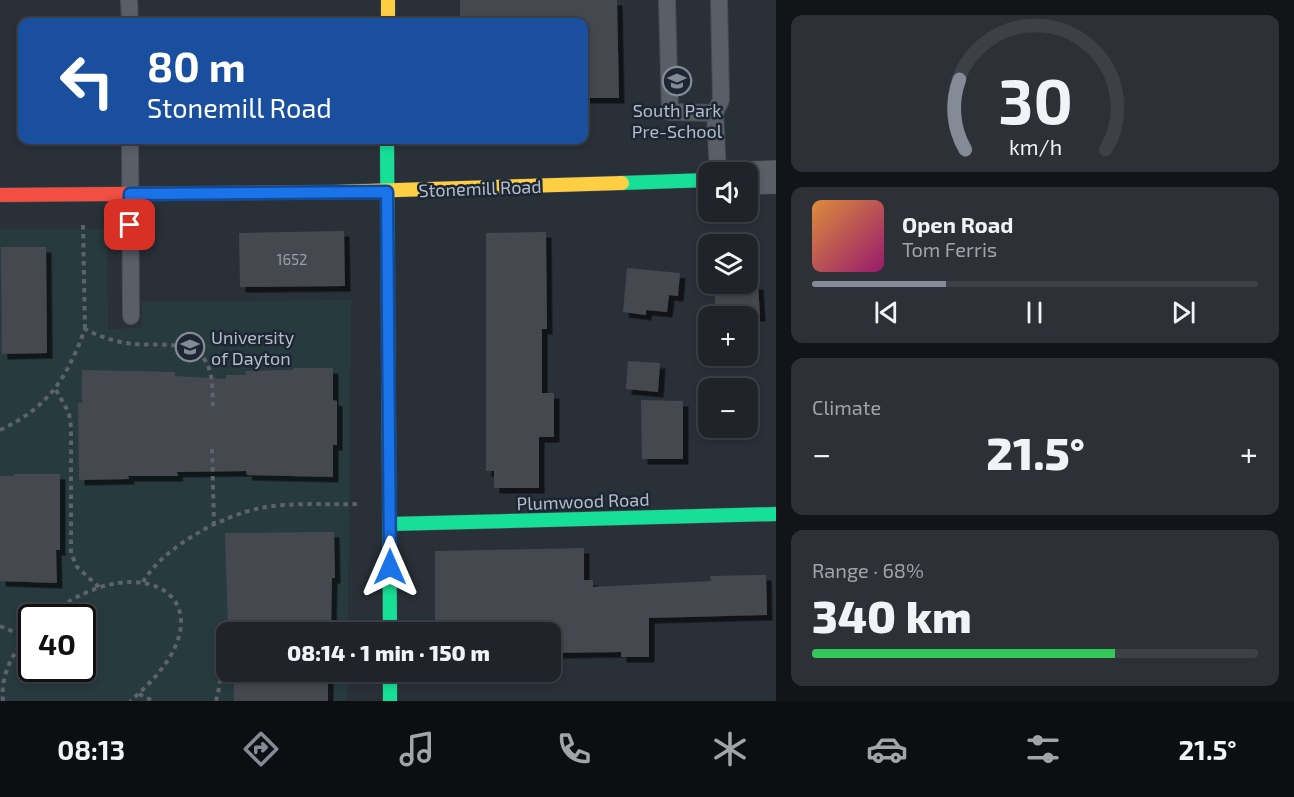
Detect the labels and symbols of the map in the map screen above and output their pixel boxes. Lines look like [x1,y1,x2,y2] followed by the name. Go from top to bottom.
[661,65,693,97] school or university icon: South Park Pre-School
[632,99,723,142] place label: South Park Pre-School
[418,175,542,201] street label: Stonemill Road
[104,199,155,250] pin
[276,250,308,268] house number: 1652
[211,326,295,369] place label: University of Dayton
[174,331,206,363] school or university icon: University of Dayton
[516,488,650,514] street label: Plumwood Road
[358,535,422,599] position arrow
[18,604,96,682] speed limit sign: 40

